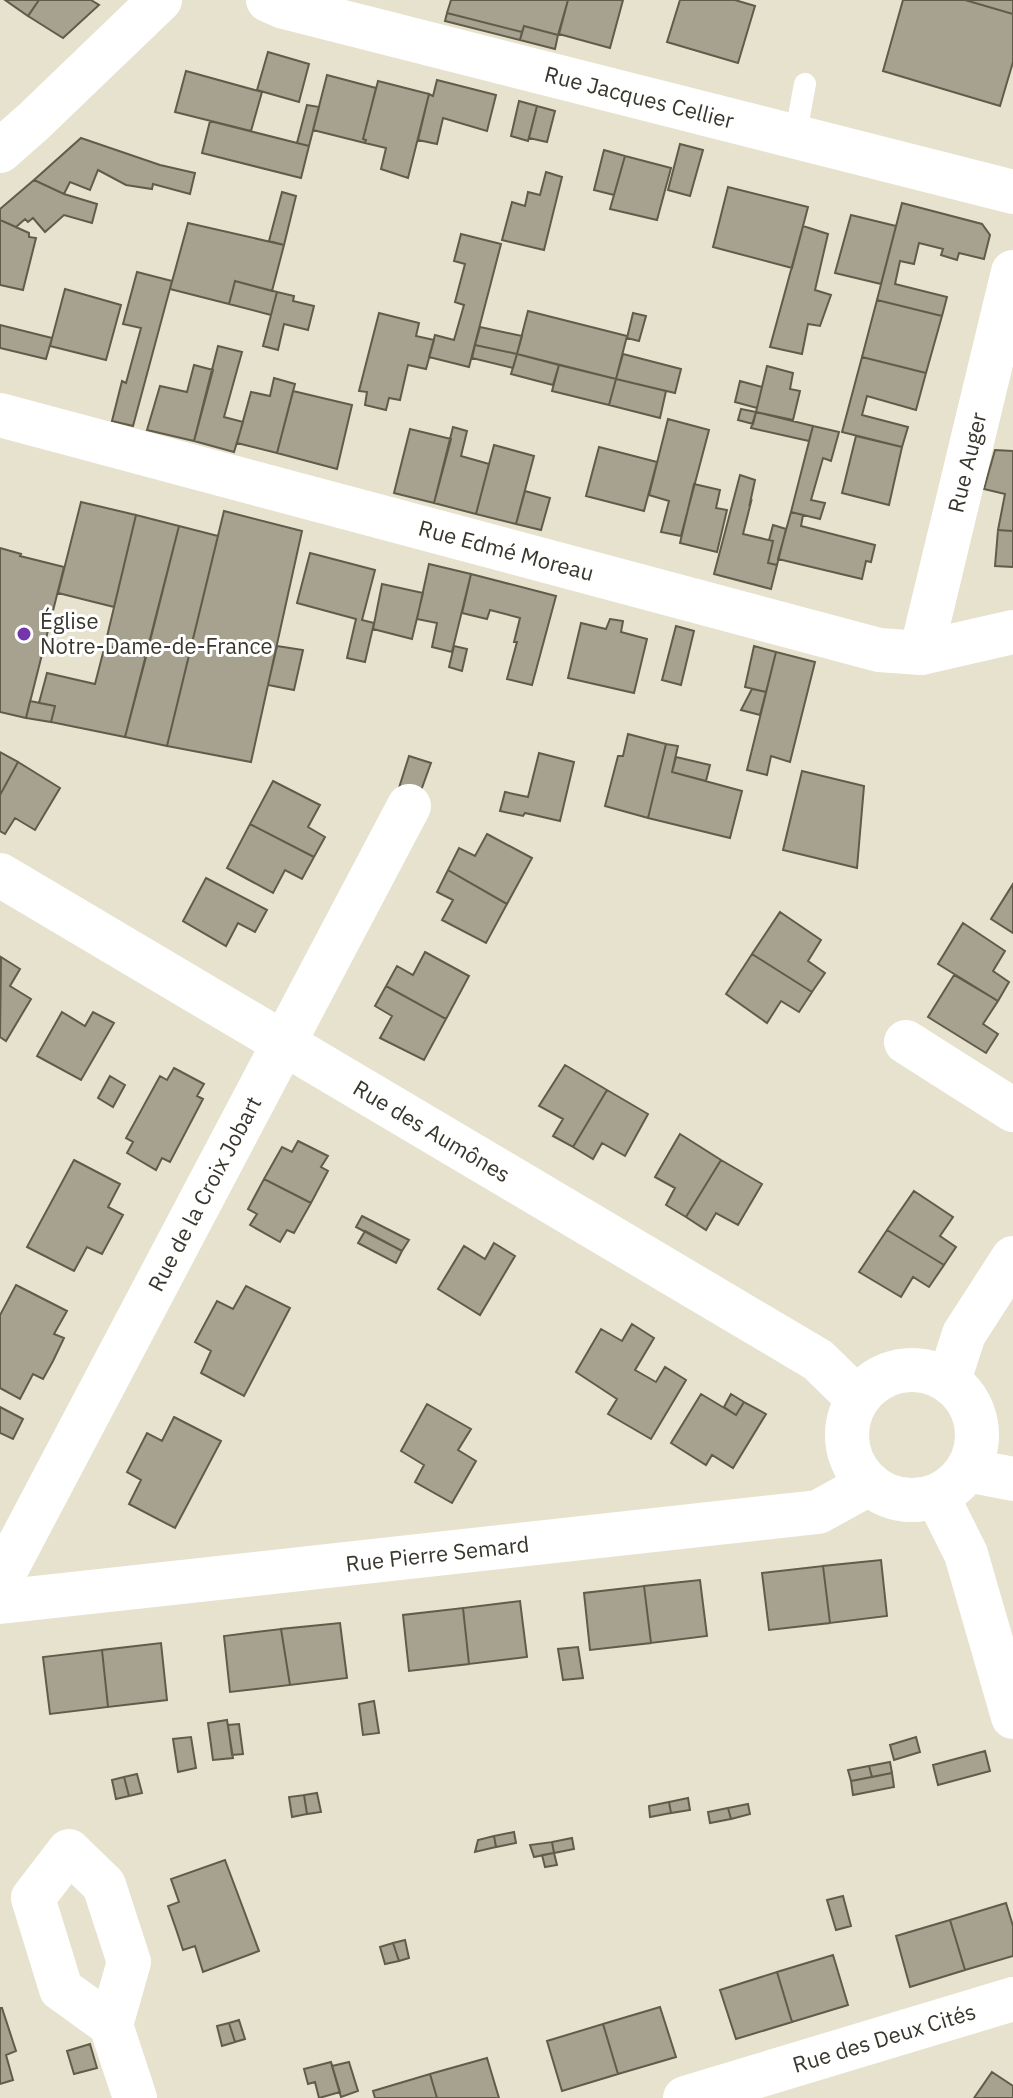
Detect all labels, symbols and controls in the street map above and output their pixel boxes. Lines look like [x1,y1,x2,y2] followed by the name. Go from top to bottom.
[542,59,737,135] street label: Rue Jacques Cellier
[940,409,993,515] street label: Rue Auger
[416,513,597,587] street label: Rue Edmé Moreau
[40,606,273,660] place label: Église Notre-Dame-de-France
[15,625,33,643] marker: Église Notre-Dame-de-France
[348,1073,516,1188] street label: Rue des Aumônes
[141,1091,267,1296] street label: Rue de la Croix Jobart
[344,1529,531,1578] street label: Rue Pierre Semard
[789,1996,979,2079] street label: Rue des Deux Cités

